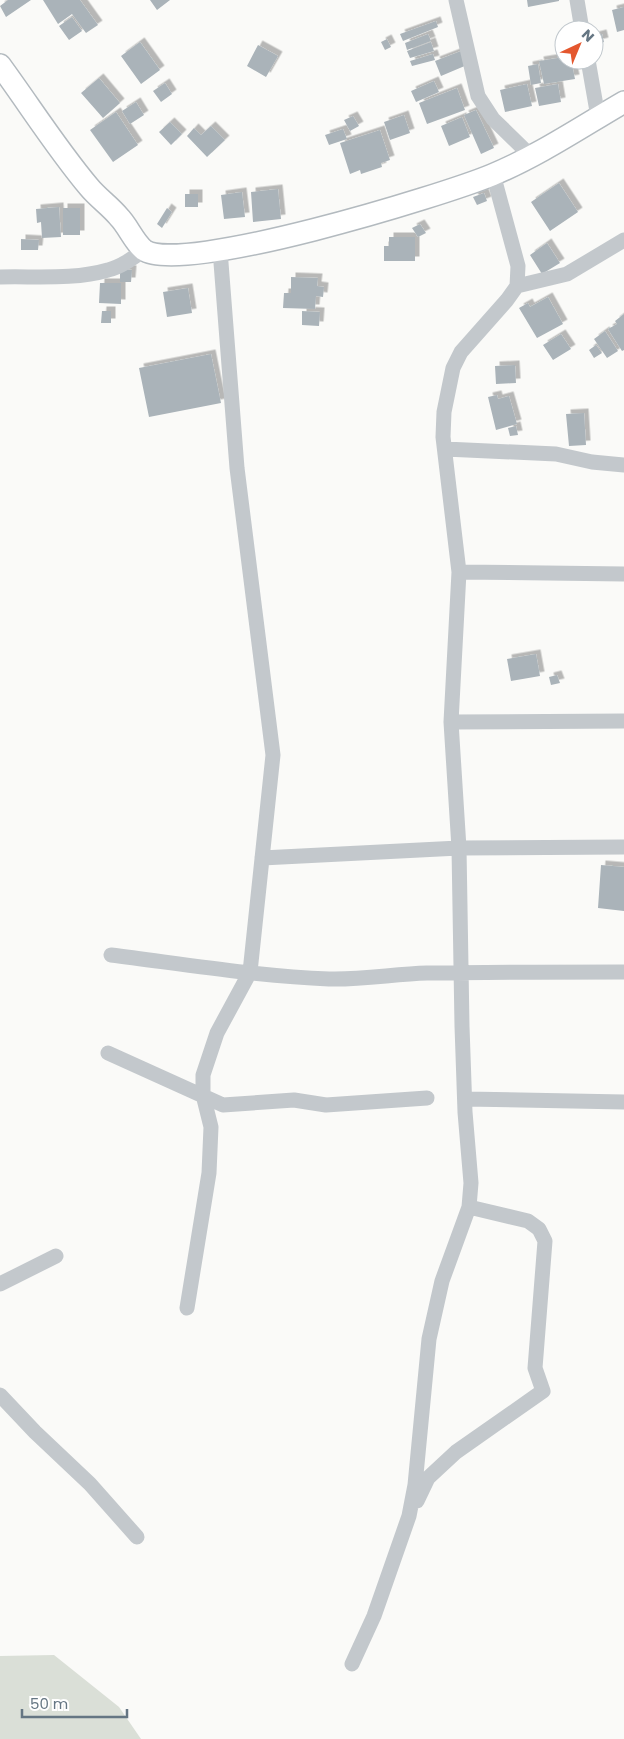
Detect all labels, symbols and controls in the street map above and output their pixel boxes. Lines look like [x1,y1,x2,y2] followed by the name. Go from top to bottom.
[554,20,604,70] north arrow
[577,25,599,46] text: N
[22,1686,128,1718] scale bar
[30,1693,68,1714] text: 50 m

